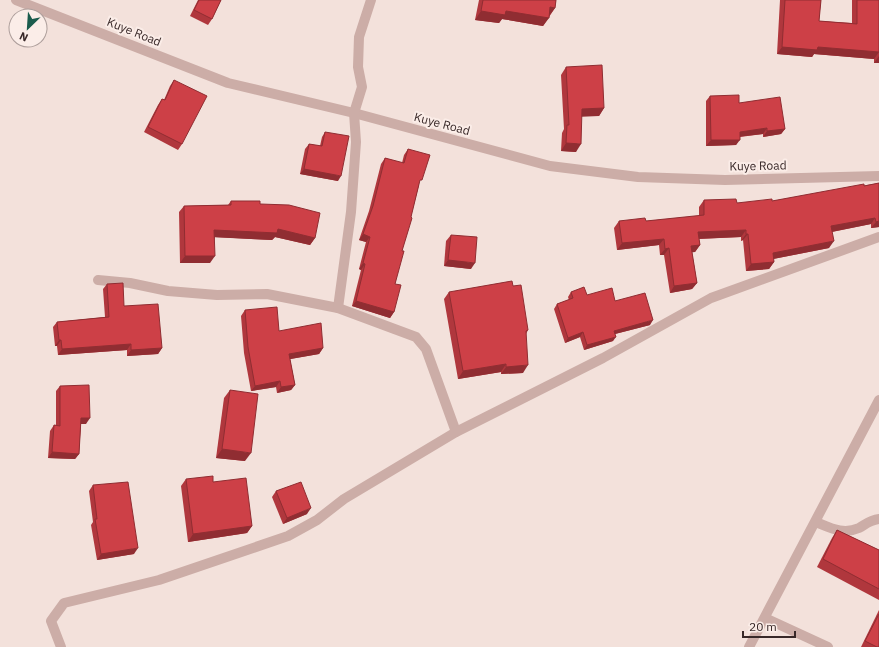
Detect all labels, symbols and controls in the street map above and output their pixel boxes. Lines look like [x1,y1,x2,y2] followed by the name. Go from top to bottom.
[8,8,48,48] north arrow
[105,14,164,49] street label: Kuye Road
[17,29,30,45] text: N
[413,109,472,138] street label: Kuye Road
[729,158,787,173] street label: Kuye Road
[743,613,795,639] scale bar
[749,619,777,634] text: 20 m

